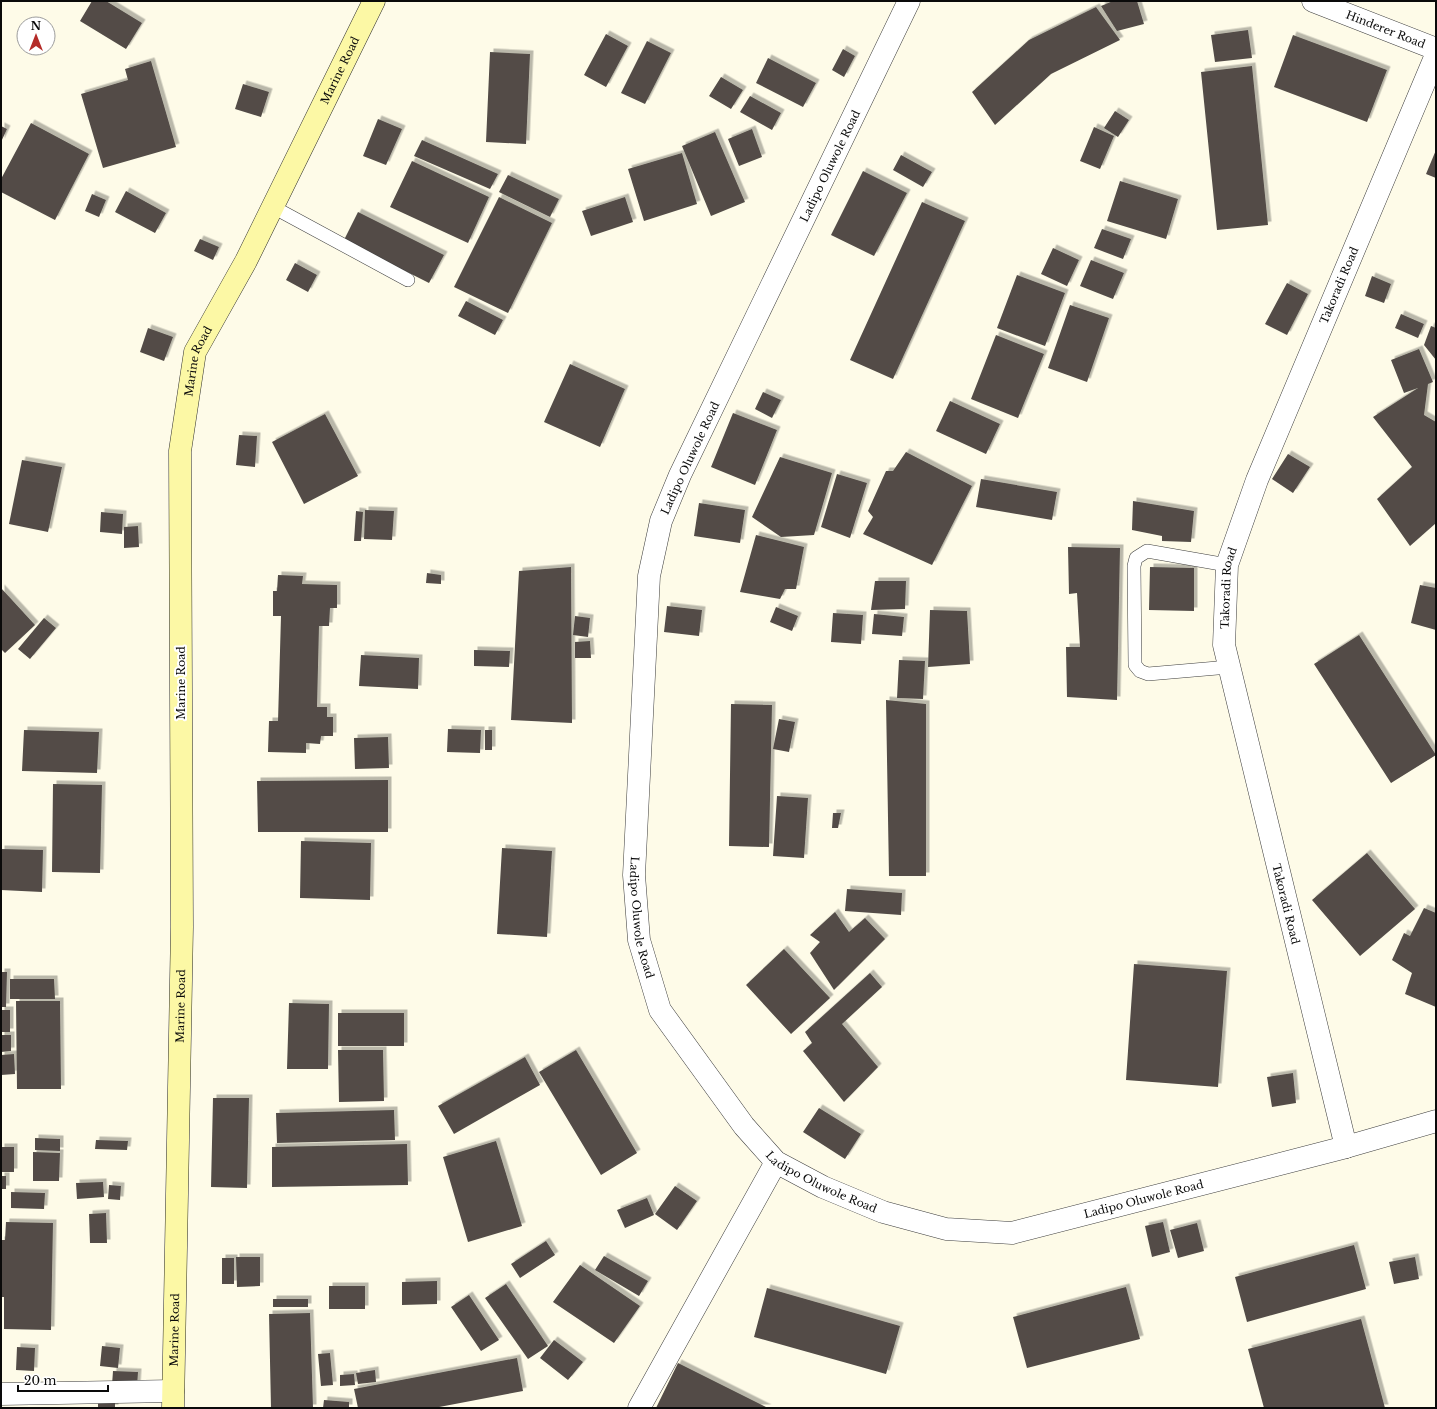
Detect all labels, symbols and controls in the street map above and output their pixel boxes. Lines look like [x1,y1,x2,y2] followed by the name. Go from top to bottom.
[1344,8,1428,51] street label: Hinderer Road
[16,16,56,56] north arrow
[31,19,42,33] text: N
[317,34,363,106] street label: Marine Road
[797,107,863,224] street label: Ladipo Oluwole Road
[1317,244,1362,326] street label: Takoradi Road
[181,323,215,398] street label: Marine Road
[658,399,723,517] street label: Ladipo Oluwole Road
[1218,545,1240,629] street label: Takoradi Road
[174,646,188,720] street label: Marine Road
[627,856,657,980] street label: Ladipo Oluwole Road
[1269,862,1303,946] street label: Takoradi Road
[173,969,188,1043] street label: Marine Road
[763,1148,880,1216] street label: Ladipo Oluwole Road
[1082,1177,1206,1221] street label: Ladipo Oluwole Road
[167,1293,182,1367] street label: Marine Road
[18,1367,108,1393] scale bar
[24,1373,56,1388] text: 20 m

